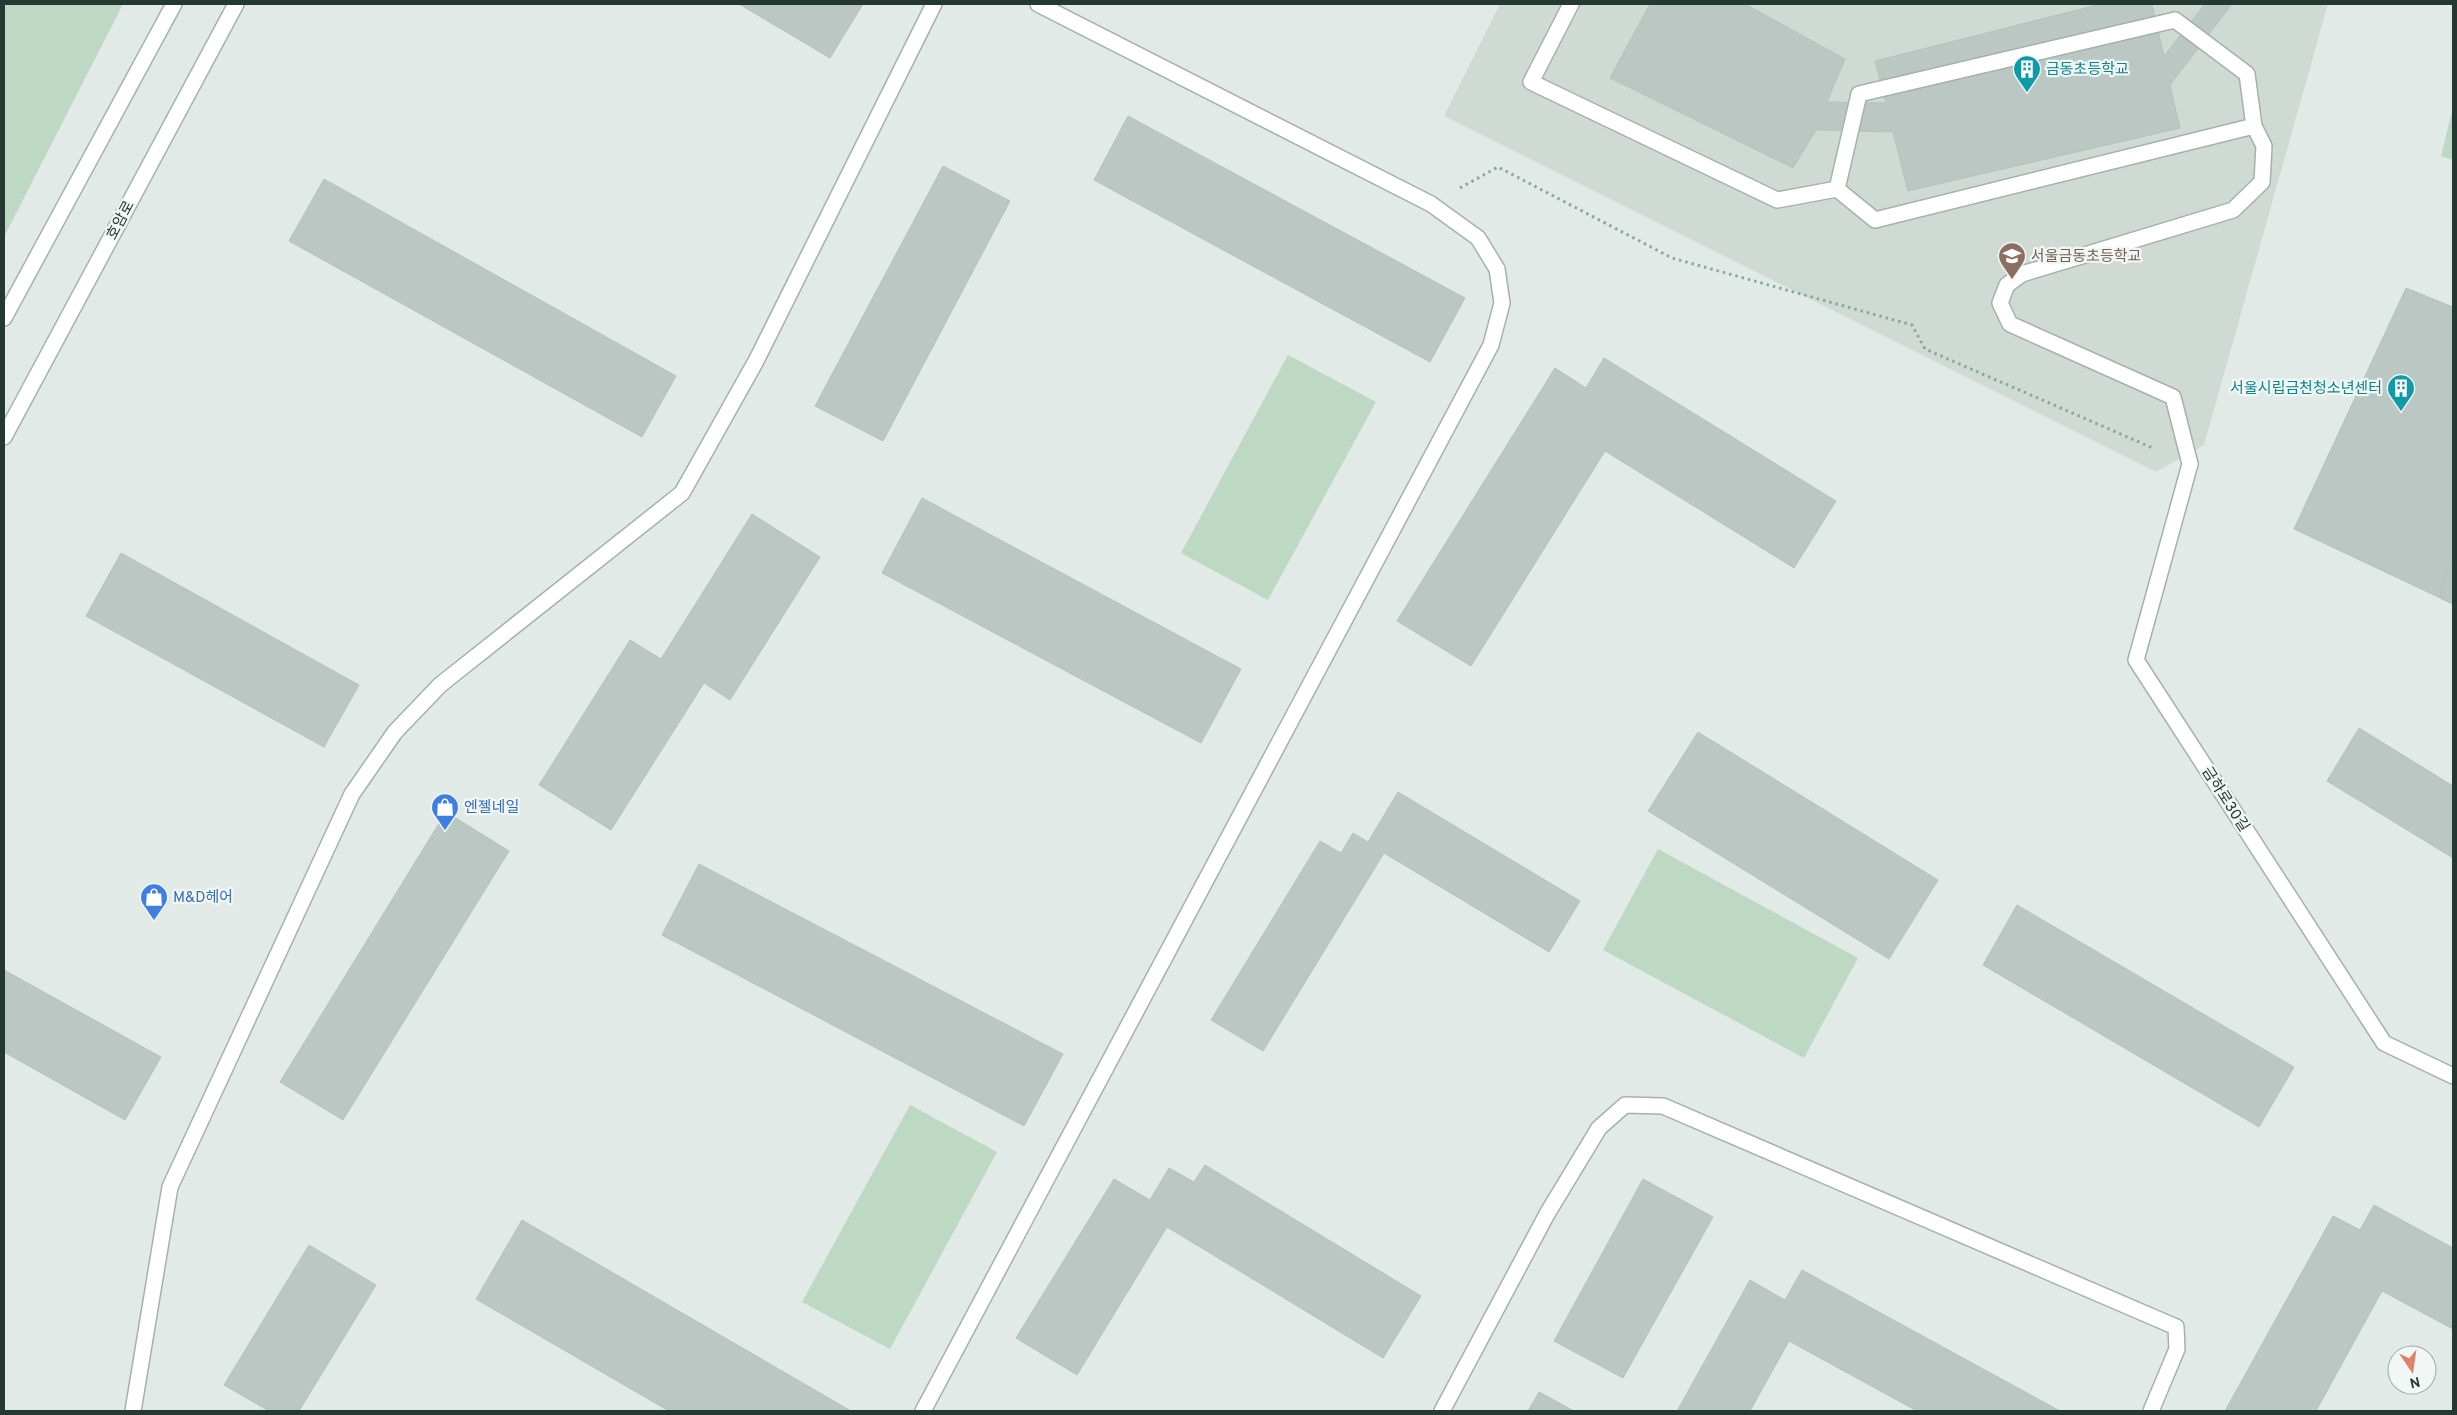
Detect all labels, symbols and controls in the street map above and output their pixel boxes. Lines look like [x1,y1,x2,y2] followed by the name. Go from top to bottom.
[2012,54,2042,93] building icon: 금동초등학교
[2046,60,2129,80] place label: 금동초등학교
[103,198,139,243] street label: 호암로
[1997,241,2027,280] school or university icon: 서울금동초등학교
[2031,247,2141,267] place label: 서울금동초등학교
[2386,373,2416,412] building icon: 서울시립금천청소년센터
[2230,379,2382,399] place label: 서울시립금천청소년센터
[2197,764,2253,836] street label: 금하로30길
[430,792,460,831] shop icon: 엔젤네일
[464,799,519,818] place label: 엔젤네일
[139,882,169,921] shop icon: M&D헤어
[173,889,233,908] place label: M&D헤어
[2387,1345,2437,1395] north arrow
[2408,1372,2421,1391] text: N

